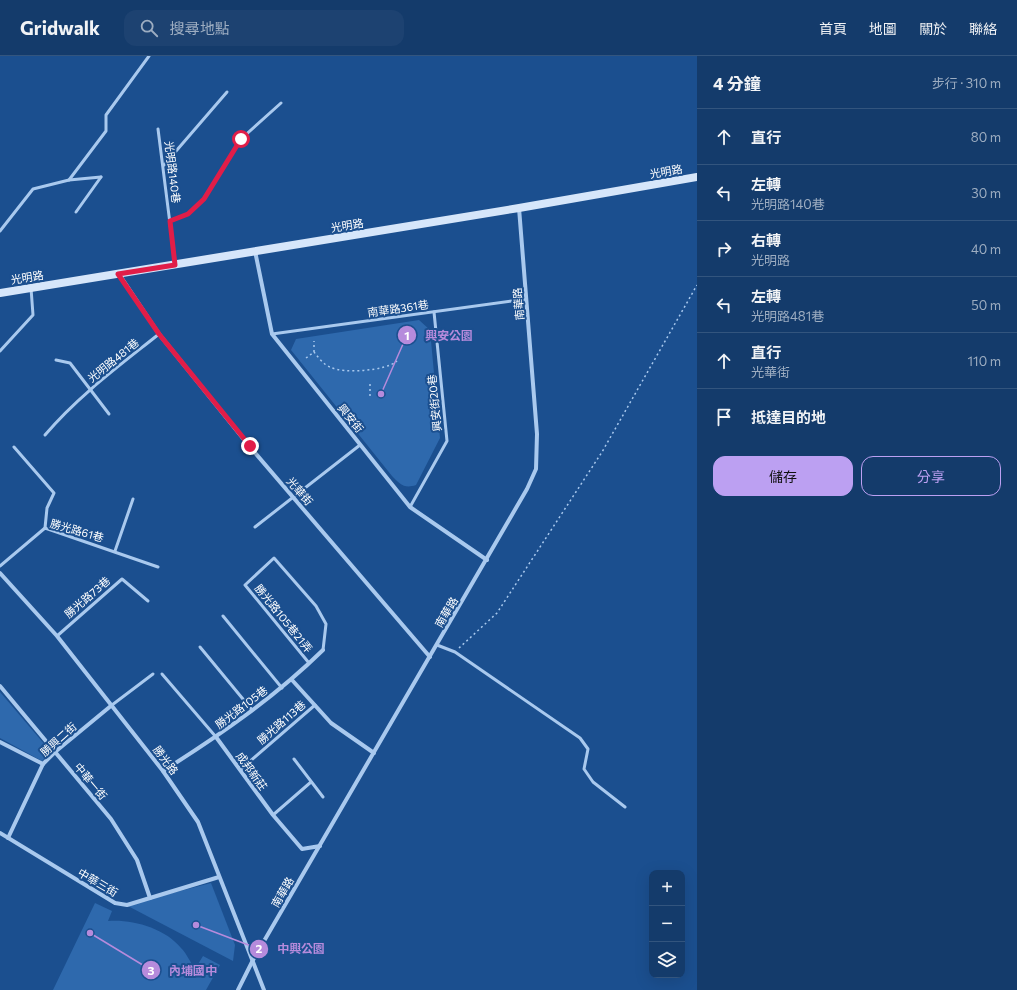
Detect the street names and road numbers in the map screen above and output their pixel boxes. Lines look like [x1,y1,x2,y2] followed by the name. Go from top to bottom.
[163,140,183,204] street label: 光明路140巷
[649,162,683,180] street label: 光明路
[330,216,364,234] street label: 光明路
[10,268,44,286] street label: 光明路
[510,287,526,321] street label: 南華路
[367,297,429,319] street label: 南華路361巷
[85,335,141,385] street label: 光明路481巷
[425,374,443,432] street label: 興安街20巷
[336,401,366,435] street label: 興安街
[284,474,316,508] street label: 光華街
[49,516,105,544] street label: 勝光路61巷
[62,574,112,620] street label: 勝光路73巷
[253,581,315,655] street label: 勝光路105巷21弄
[432,595,460,629] street label: 南華路
[212,683,270,731] street label: 勝光路105巷
[254,698,308,746] street label: 勝光路113巷
[37,719,79,759] street label: 勝興二街
[151,743,181,777] street label: 勝光路
[234,749,270,793] street label: 成邦新莊
[72,760,110,802] street label: 中華一街
[76,865,120,899] street label: 中華三街
[268,874,296,910] street label: 南華路

